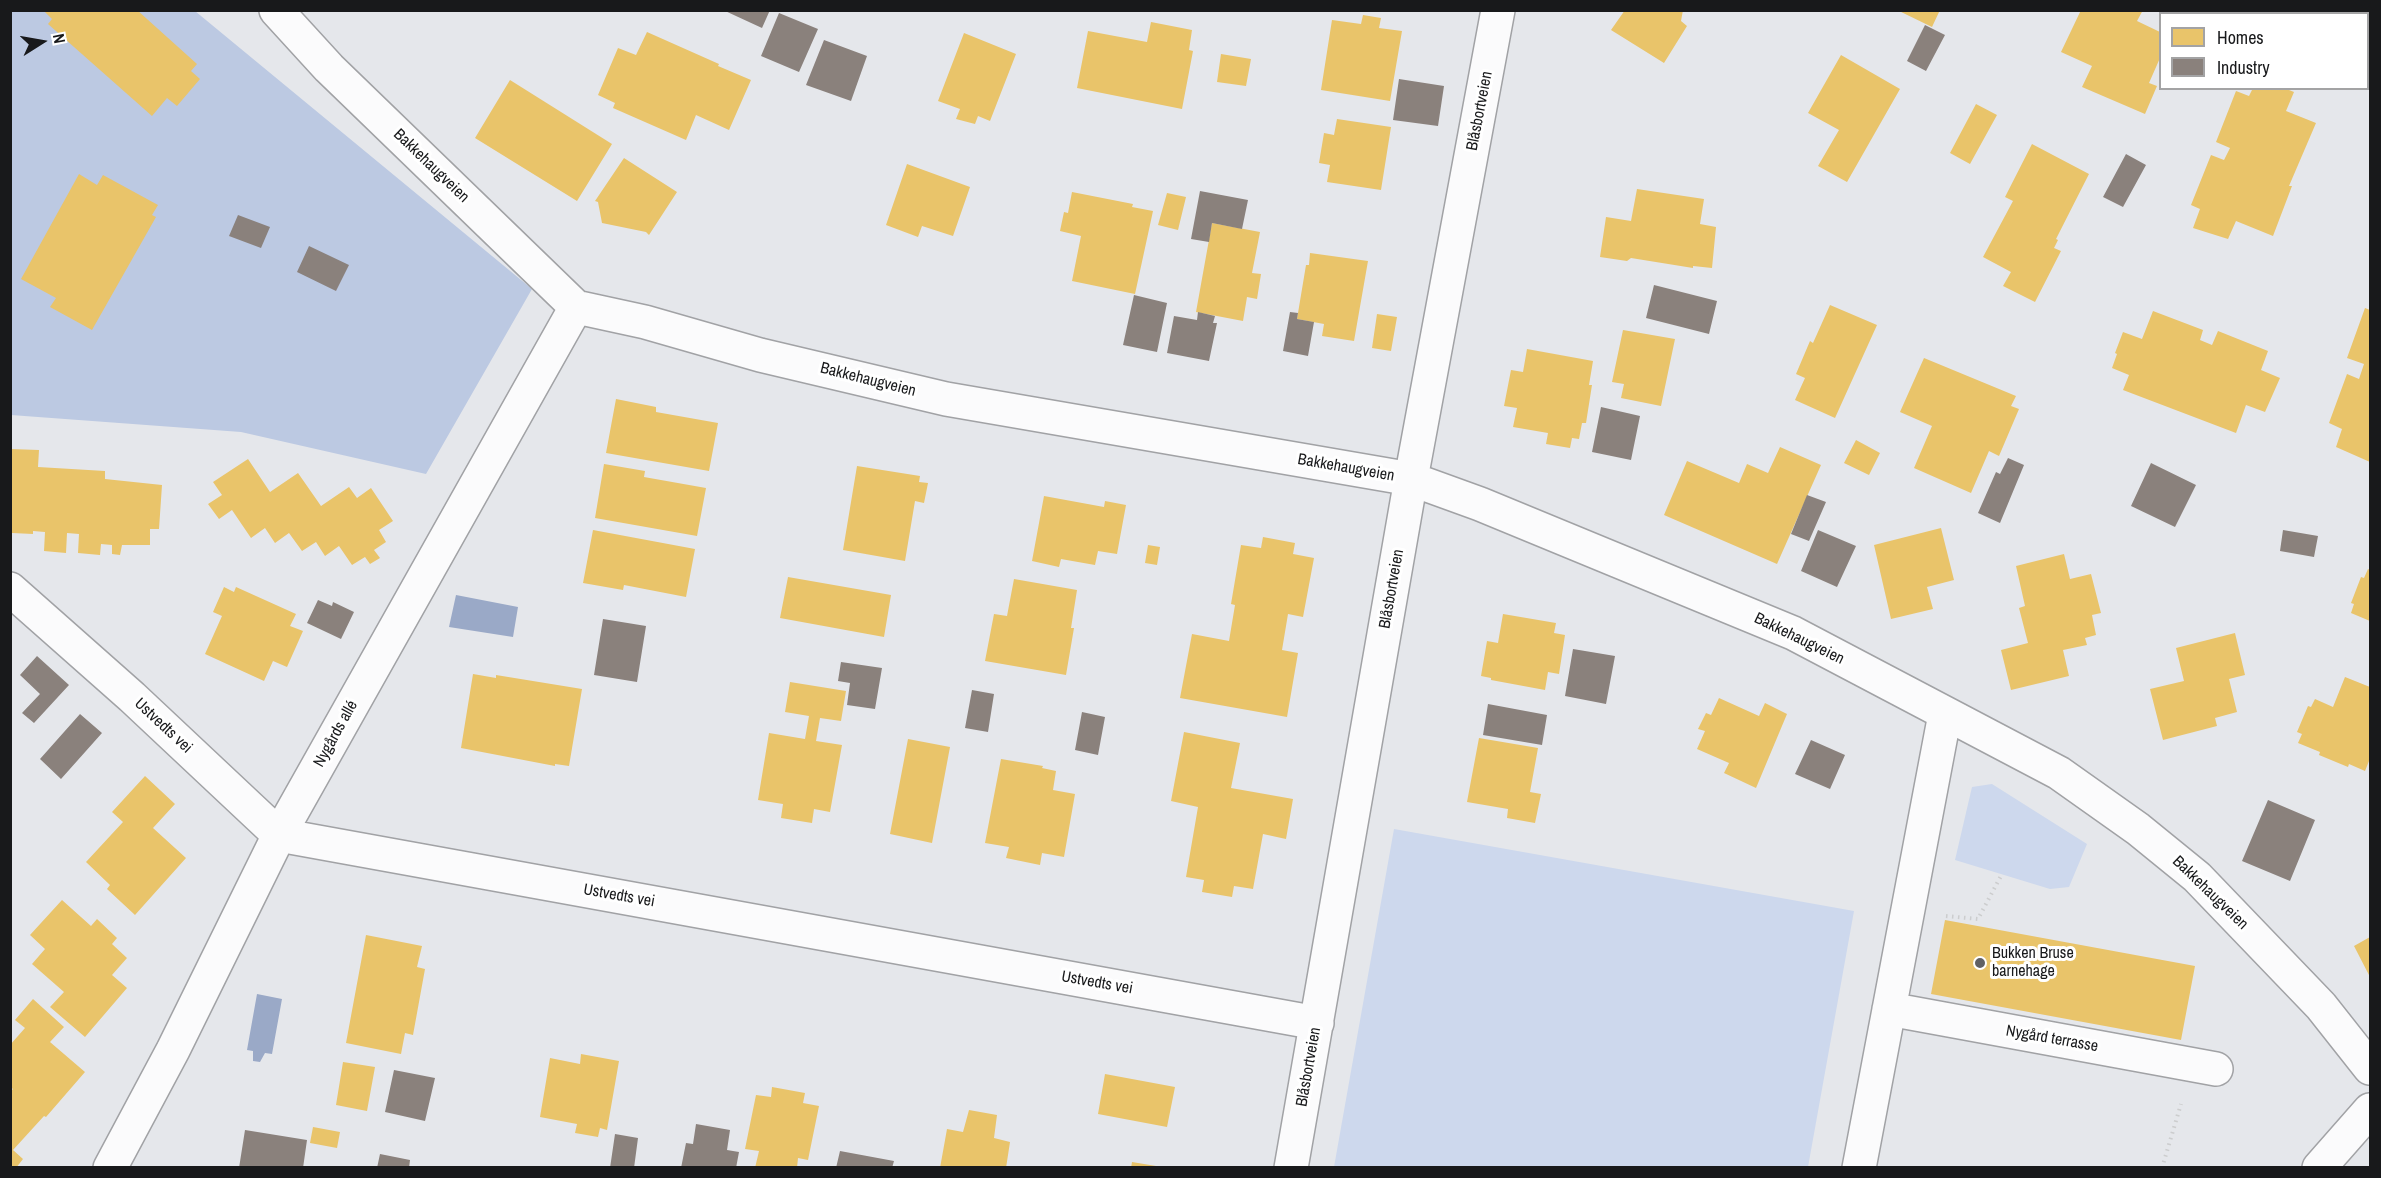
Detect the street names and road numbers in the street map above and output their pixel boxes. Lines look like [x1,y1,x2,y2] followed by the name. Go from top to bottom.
[1463,70,1497,152] street label: Blåsbortveien
[389,125,473,207] street label: Bakkehaugveien
[818,359,918,401] street label: Bakkehaugveien
[1296,450,1396,486] street label: Bakkehaugveien
[1376,548,1408,630] street label: Blåsbortveien
[1751,609,1847,669] street label: Bakkehaugveien
[130,694,196,758] street label: Ustvedts vei
[310,697,362,771] street label: Nygårds allé
[2168,852,2252,934] street label: Bakkehaugveien
[582,880,656,912] street label: Ustvedts vei
[1060,967,1134,999] street label: Ustvedts vei
[2004,1021,2100,1057] street label: Nygård terrasse
[1293,1026,1325,1108] street label: Blåsbortveien

